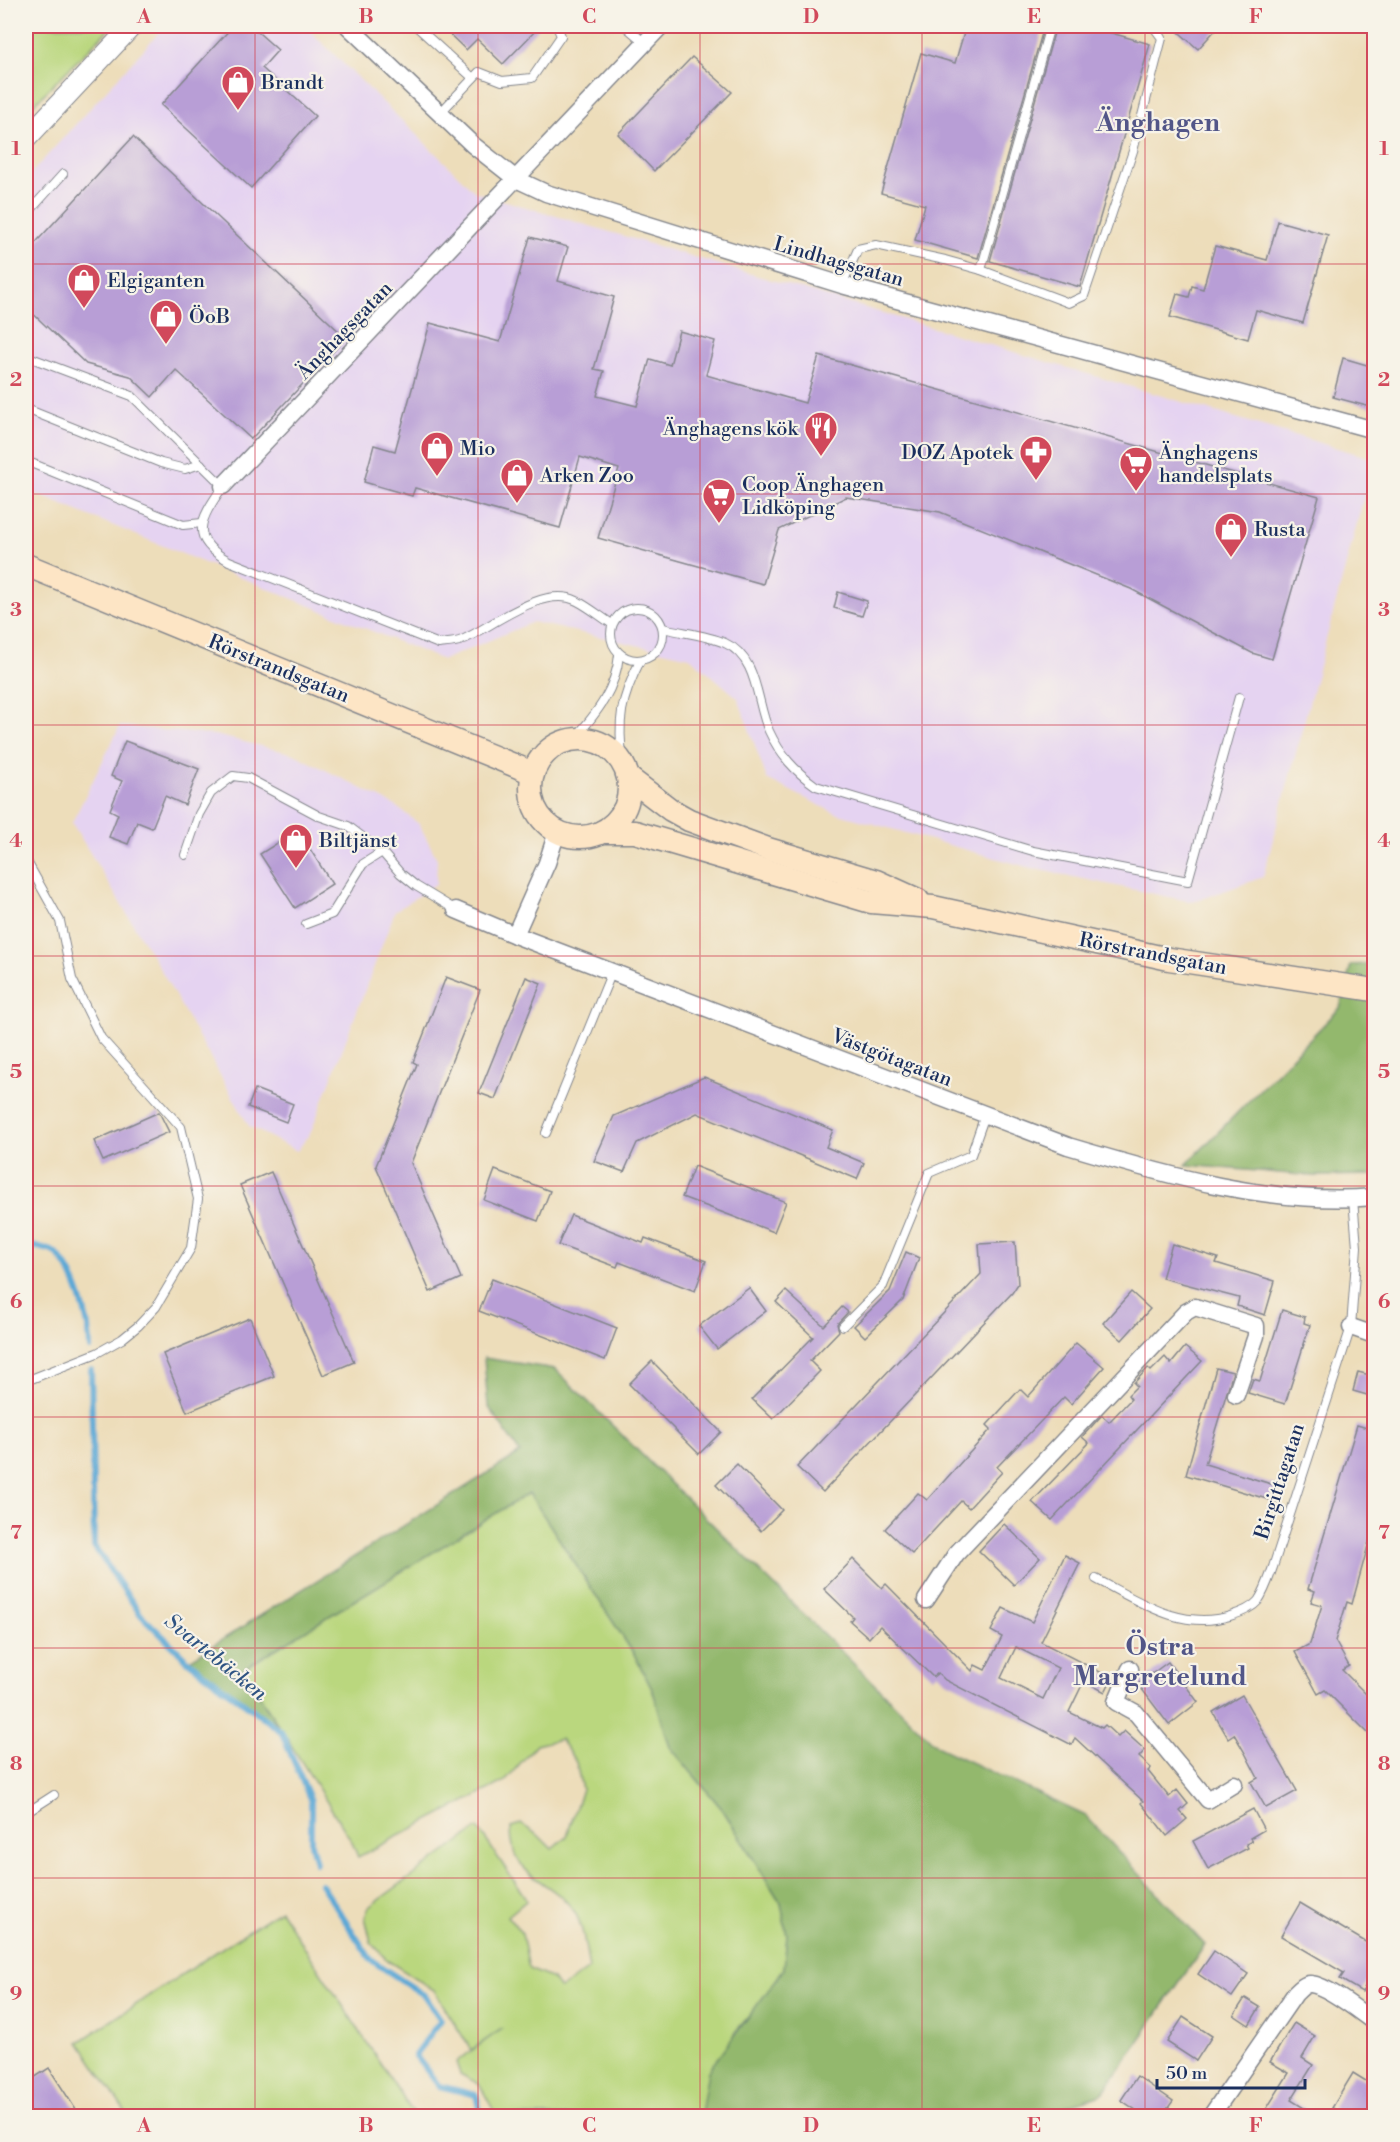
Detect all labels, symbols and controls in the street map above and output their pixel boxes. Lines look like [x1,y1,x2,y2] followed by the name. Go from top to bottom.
[136,5,152,30] text: A
[358,5,374,30] text: B
[582,5,596,30] text: C
[803,5,819,30] text: D
[1027,5,1041,30] text: E
[1249,5,1263,30] text: F
[220,64,256,111] shop icon: Brandt
[260,71,324,96] place label: Brandt
[1095,106,1220,139] district label: Änghagen
[11,137,21,162] text: 1
[1379,137,1389,162] text: 1
[771,232,907,293] street label: Lindhagsgatan
[66,262,102,309] shop icon: Elgiganten
[107,269,205,294] place label: Elgiganten
[291,276,398,386] street label: Änghagsgatan
[148,298,184,345] shop icon: ÖoB
[189,304,230,330] place label: ÖoB
[10,368,22,393] text: 2
[1378,368,1390,393] text: 2
[803,410,839,457] restaurant icon: Änghagens kök
[662,416,800,442] place label: Änghagens kök
[419,430,455,477] shop icon: Mio
[1018,434,1054,481] pharmacy icon: DOZ Apotek
[460,437,496,462] place label: Mio
[1158,440,1273,489] place label: Änghagens handelsplats
[901,441,1015,466] place label: DOZ Apotek
[1118,445,1154,492] supermarket icon: Änghagens handelsplats
[499,457,535,504] shop icon: Arken Zoo
[539,464,634,489] place label: Arken Zoo
[742,472,884,521] place label: Coop Änghagen Lidköping
[701,477,737,524] supermarket icon: Coop Änghagen Lidköping
[1213,511,1249,558] shop icon: Rusta
[1254,518,1307,543] place label: Rusta
[10,598,22,623] text: 3
[1378,598,1390,623] text: 3
[204,630,353,709] street label: Rörstrandsgatan
[278,822,314,869] shop icon: Biltjänst
[9,829,23,854] text: 4
[318,829,397,854] place label: Biltjänst
[1377,829,1391,854] text: 4
[1077,928,1229,981] street label: Rörstrandsgatan
[826,1024,956,1093] street label: Västgötagatan
[10,1060,22,1085] text: 5
[1378,1060,1390,1085] text: 5
[10,1290,23,1315] text: 6
[1378,1290,1391,1315] text: 6
[1250,1420,1311,1544] street label: Birgittagatan
[10,1521,22,1546] text: 7
[1378,1521,1390,1546] text: 7
[159,1609,272,1707] water label: Svartebäcken
[1073,1629,1247,1693] district label: Östra Margretelund
[10,1752,23,1777] text: 8
[1378,1752,1391,1777] text: 8
[10,1982,22,2007] text: 9
[1378,1982,1390,2007] text: 9
[1157,2052,1306,2090] scale bar
[1166,2062,1208,2085] text: 50 m
[136,2114,152,2139] text: A
[358,2114,374,2139] text: B
[582,2114,596,2139] text: C
[803,2114,819,2139] text: D
[1027,2114,1041,2139] text: E
[1249,2114,1263,2139] text: F

